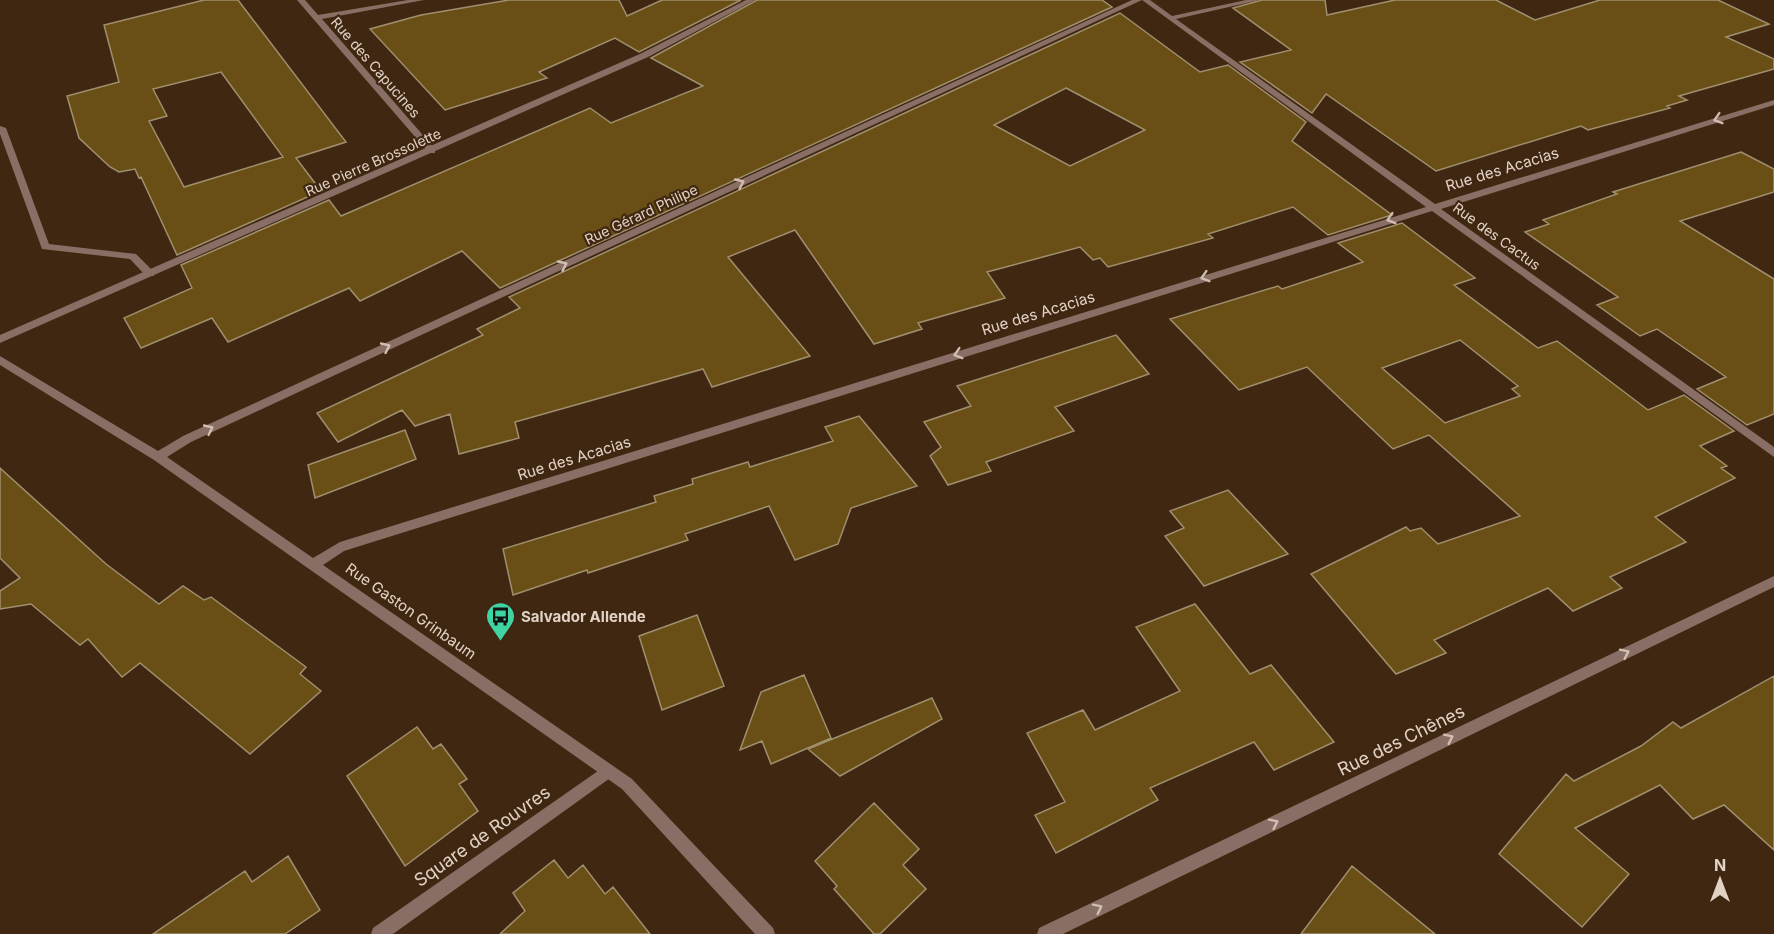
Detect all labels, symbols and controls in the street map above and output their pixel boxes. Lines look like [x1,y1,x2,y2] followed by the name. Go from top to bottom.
[328,13,424,121] street label: Rue des Capucines
[1713,112,1724,124] one-way arrow
[303,124,443,200] street label: Rue Pierre Brossolette
[1443,143,1561,195] street label: Rue des Acacias
[734,179,745,191] one-way arrow
[582,180,700,248] street label: Rue Gérard Philipe
[1450,199,1544,273] street label: Rue des Cactus
[1386,212,1397,224] one-way arrow
[557,261,568,273] one-way arrow
[1200,270,1211,282] one-way arrow
[979,287,1097,339] street label: Rue des Acacias
[380,343,391,355] one-way arrow
[954,347,964,359] one-way arrow
[203,424,214,436] one-way arrow
[515,432,633,484] street label: Rue des Acacias
[342,559,480,663] street label: Rue Gaston Grinbaum
[484,600,516,642] bus stop icon: Salvador Allende
[521,607,646,626] place label: Salvador Allende
[1618,649,1629,661] one-way arrow
[1334,700,1468,780] street label: Rue des Chênes
[1443,734,1454,746] one-way arrow
[410,781,554,891] street label: Square de Rouvres
[1267,819,1278,831] one-way arrow
[1690,850,1750,910] north arrow
[1714,855,1726,875] text: N
[1092,904,1103,916] one-way arrow

